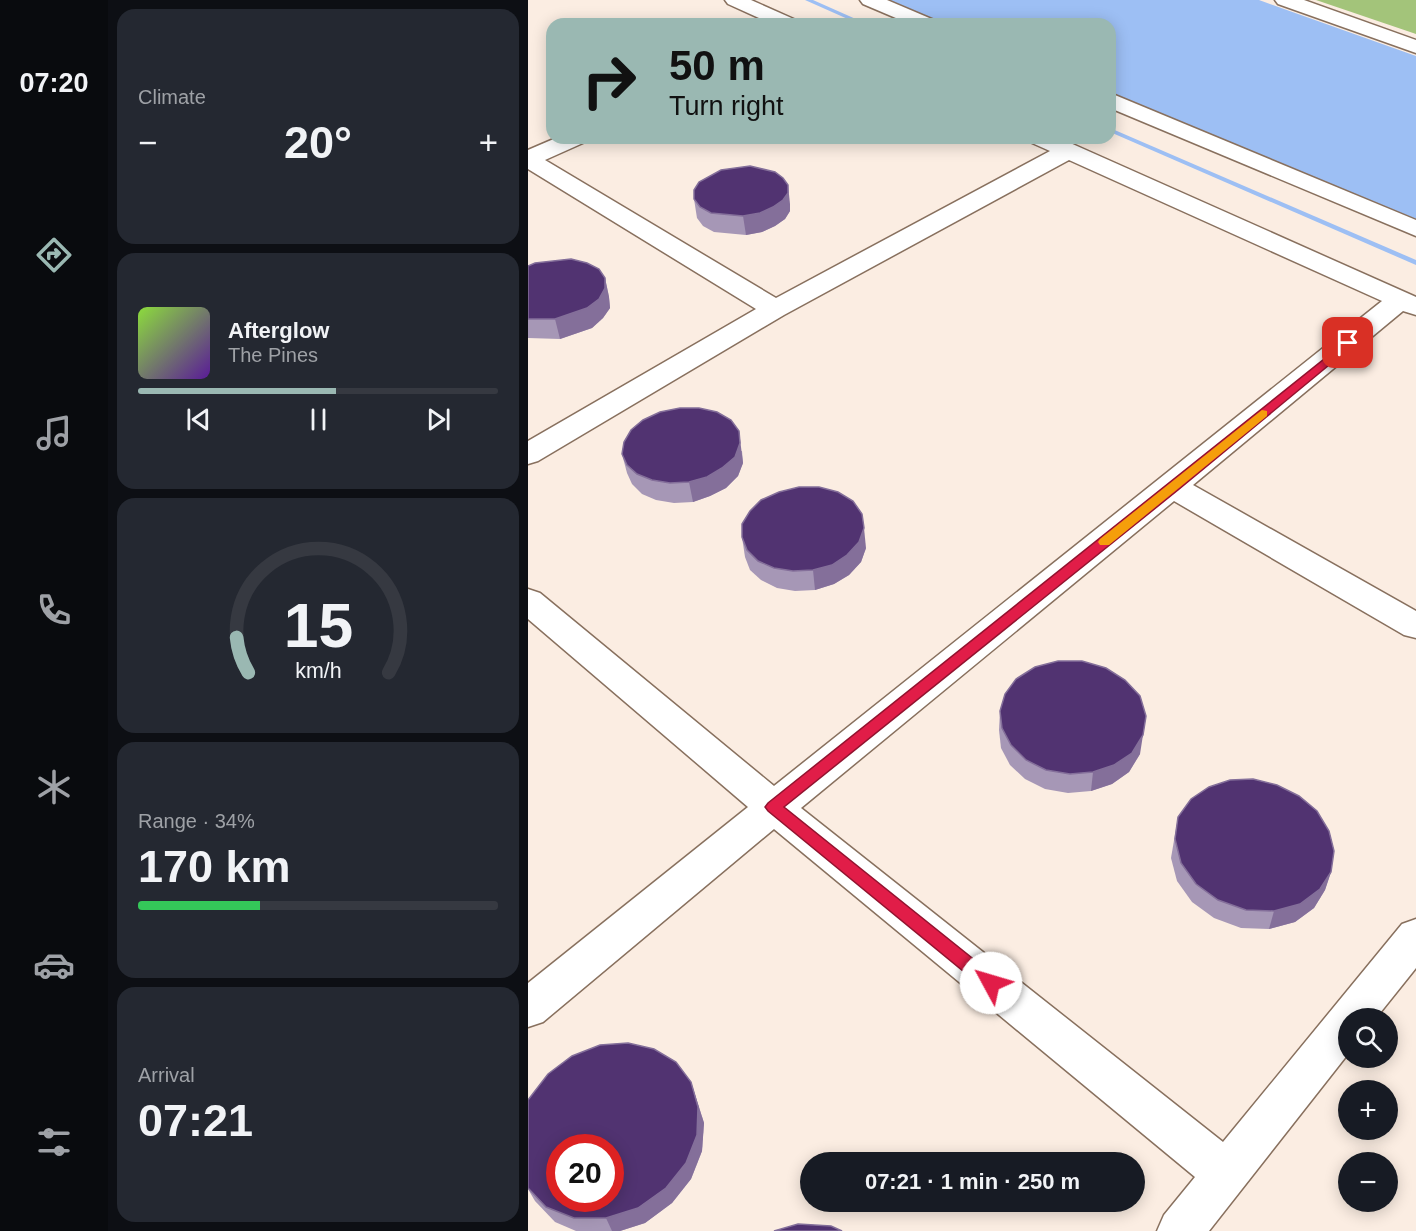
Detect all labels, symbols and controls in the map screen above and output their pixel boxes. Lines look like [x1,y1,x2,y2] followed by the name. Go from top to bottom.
[570,42,648,120] icon: right
[669,42,765,89] text: 50 m
[19,68,89,98] text: 07:20
[138,86,206,108] text: Climate
[669,91,784,121] text: Turn right
[284,117,352,168] text: 20°
[138,124,157,161] text: −
[479,124,498,161] text: +
[33,234,75,276] icon: directions
[1322,317,1373,368] pin
[228,318,329,343] text: Afterglow
[1331,326,1364,359] icon: arrive
[228,344,318,366] text: The Pines
[182,403,215,436] icon: previous
[302,403,335,436] icon: pause
[422,403,455,436] icon: next
[33,412,75,454] icon: music
[33,589,75,631] icon: phone
[283,591,353,660] text: 15
[295,659,341,683] text: km/h
[33,766,75,808] icon: climate
[138,810,255,832] text: Range · 34%
[138,841,291,892] text: 170 km
[33,944,75,986] icon: car
[959,951,1023,1015] position arrow
[1338,1008,1398,1212] map controls
[1338,1008,1398,1068] button: search
[138,1064,195,1086] text: Arrival
[1338,1080,1398,1140] button: +
[138,1095,253,1146] text: 07:21
[33,1121,75,1163] icon: filters
[546,1134,624,1212] speed limit sign: 20
[1338,1152,1398,1212] button: −
[865,1169,1080,1194] text: 07:21 · 1 min · 250 m

